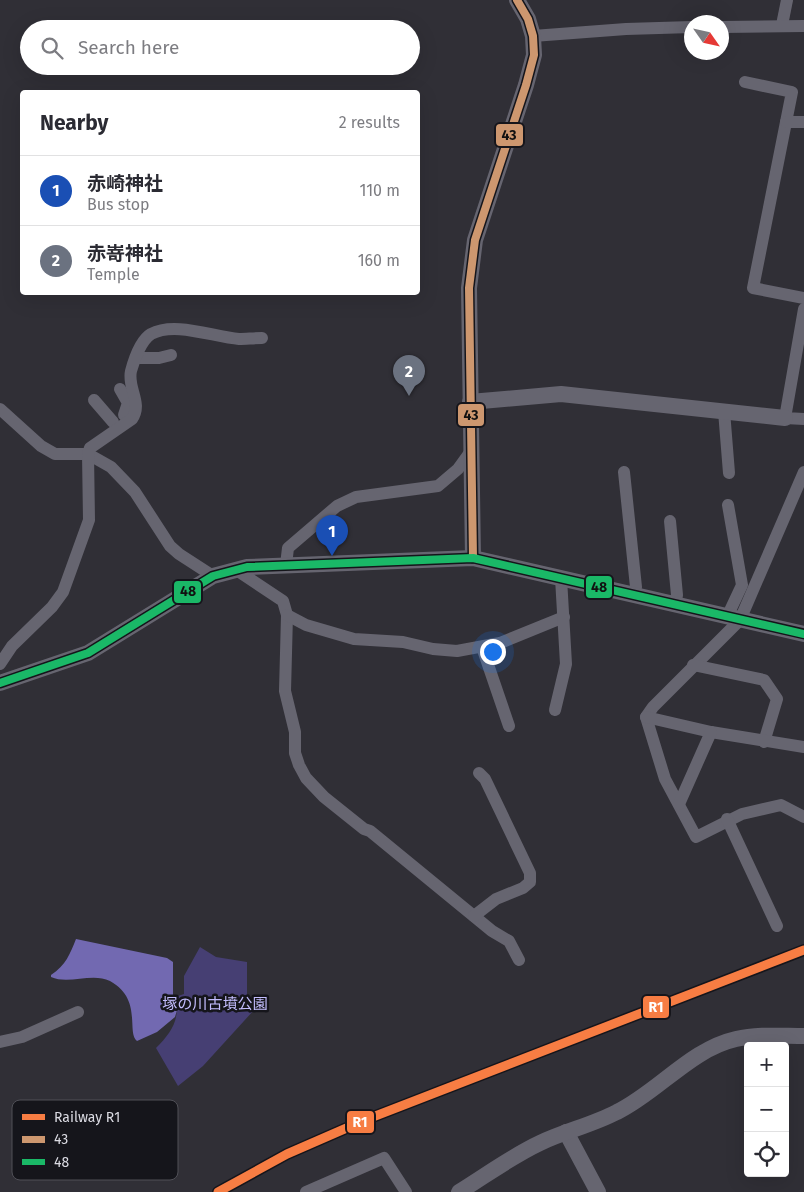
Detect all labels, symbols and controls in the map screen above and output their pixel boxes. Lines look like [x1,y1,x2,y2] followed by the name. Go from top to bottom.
[684,15,729,60] north arrow
[20,20,420,75] search box
[38,34,66,62] icon: search
[78,36,179,59] text: Search here
[40,110,108,136] text: Nearby
[339,113,400,132] text: 2 results
[495,123,524,147] line badge: 43
[502,127,516,144] text: 43
[87,172,163,195] text: 赤崎神社
[52,181,60,200] text: 1
[359,181,400,200] text: 110 m
[87,195,150,214] text: Bus stop
[87,242,163,265] text: 赤嵜神社
[52,251,60,270] text: 2
[358,251,400,270] text: 160 m
[87,265,140,284] text: Temple
[393,355,425,396] pin: 2
[457,403,485,427] line badge: 43
[464,407,478,424] text: 43
[316,515,348,556] pin: 1
[585,575,613,599] line badge: 48
[591,579,607,596] text: 48
[173,580,202,604] line badge: 48
[180,583,196,600] text: 48
[480,639,506,665] your location
[162,995,268,1013] park label: 塚の川古墳公園
[642,995,670,1019] line badge: R1
[649,999,663,1016] text: R1
[744,1042,789,1177] map controls
[744,1042,789,1087] button: +
[744,1087,789,1132] button: −
[12,1100,178,1180] legend
[54,1109,120,1126] text: Railway R1
[346,1110,375,1134] line badge: R1
[353,1114,367,1131] text: R1
[54,1131,68,1148] text: 43
[744,1132,789,1177] button: locate
[54,1154,69,1171] text: 48

